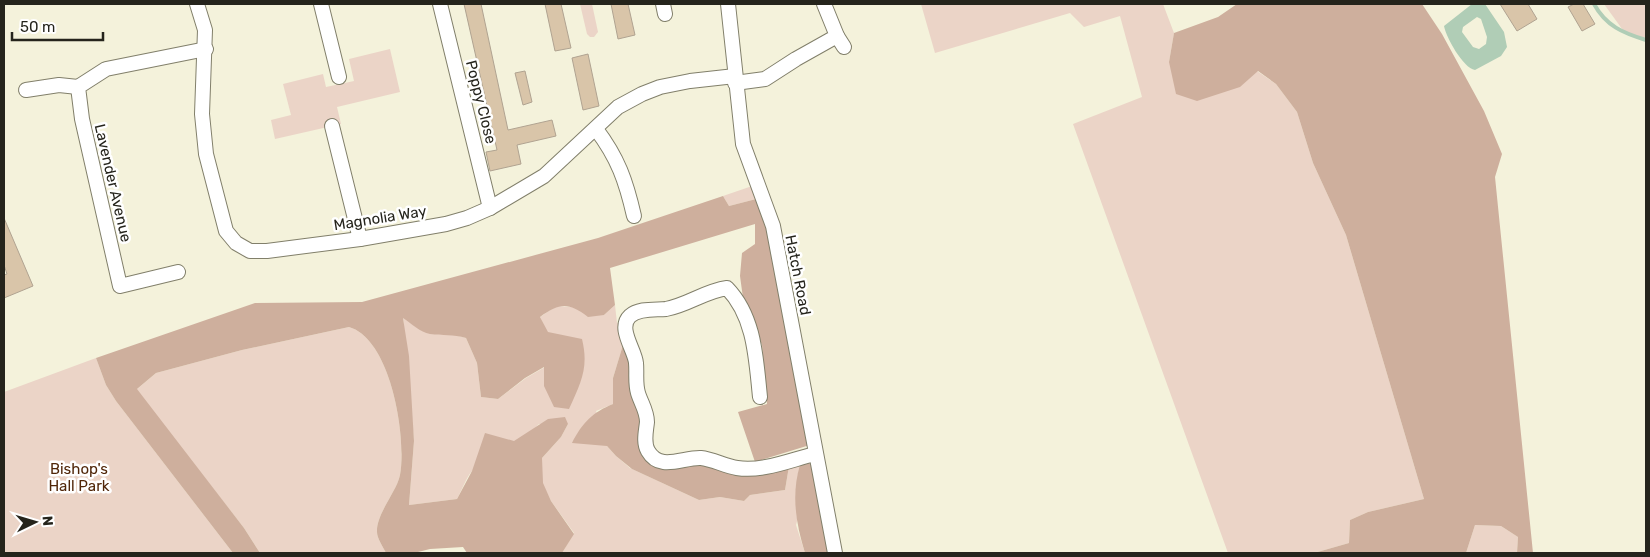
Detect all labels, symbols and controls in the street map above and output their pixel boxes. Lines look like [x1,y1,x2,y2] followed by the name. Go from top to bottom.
[12,10,104,42] scale bar
[20,18,55,36] text: 50 m
[462,58,500,146] street label: Poppy Close
[91,122,135,244] street label: Lavender Avenue
[332,202,428,234] street label: Magnolia Way
[781,233,815,317] street label: Hatch Road
[48,460,110,495] park label: Bishop's Hall Park
[10,497,60,547] north arrow
[39,515,56,527] text: N

